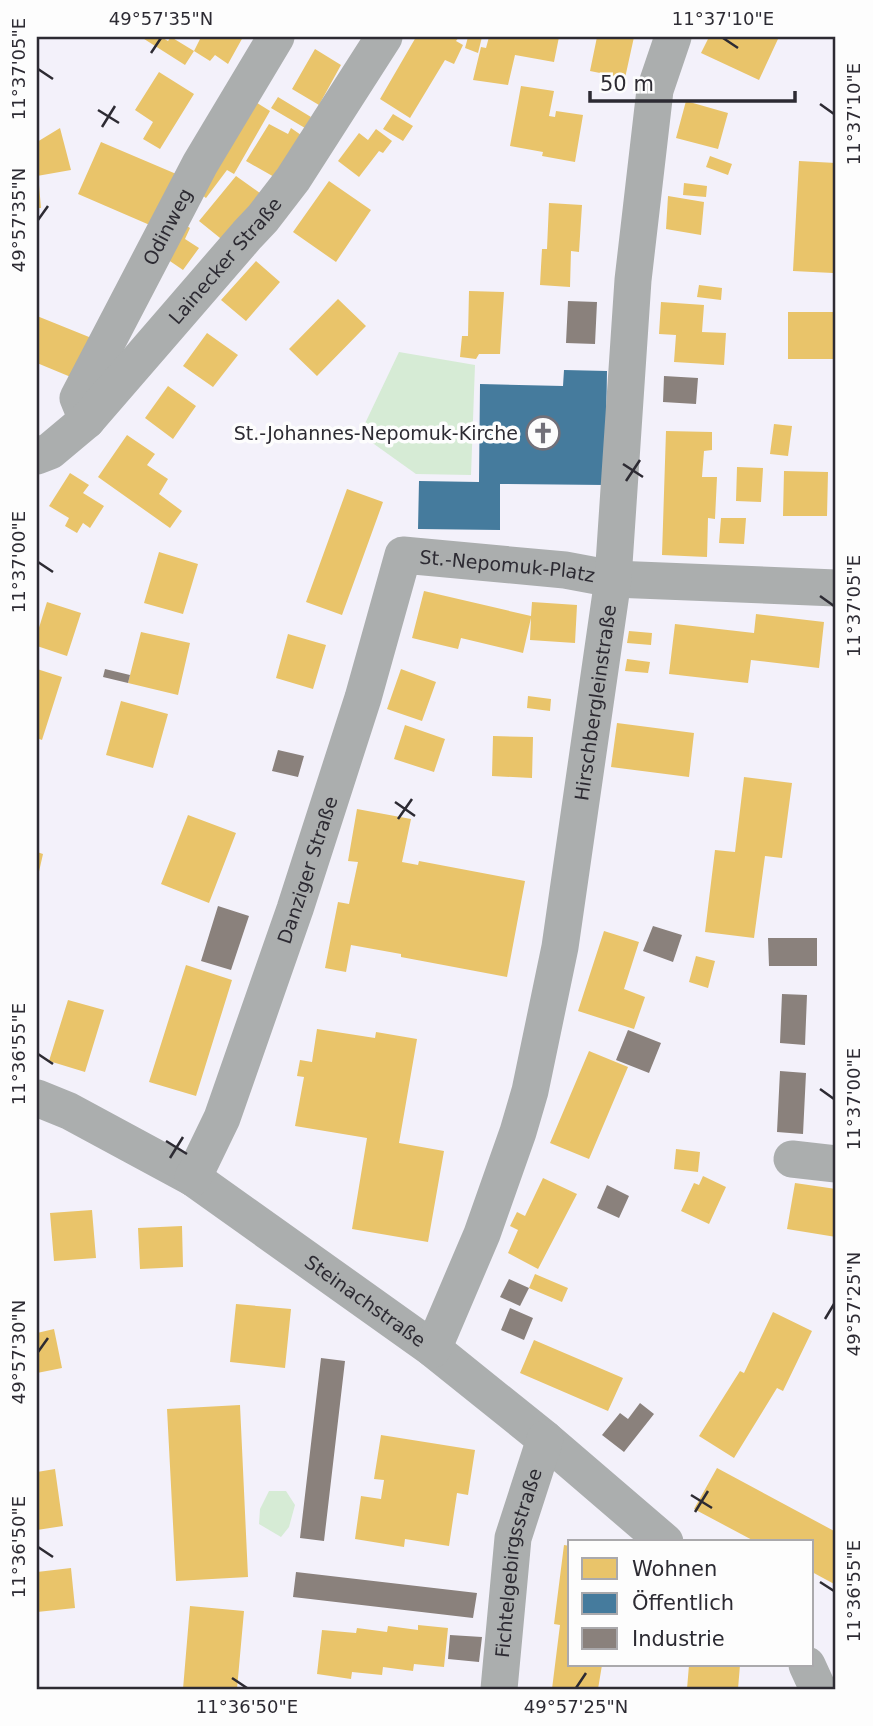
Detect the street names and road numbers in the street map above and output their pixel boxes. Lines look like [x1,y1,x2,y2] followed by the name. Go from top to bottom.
[138,184,196,269] street label: Odinweg
[164,193,286,328] street label: Lainecker Straße
[419,546,597,586] street label: St.-Nepomuk-Platz
[570,603,620,802] street label: Hirschbergleinstraße
[273,793,342,947] street label: Danziger Straße
[301,1250,430,1351] street label: Steinachstraße
[491,1465,546,1659] street label: Fichtelgebirgsstraße

